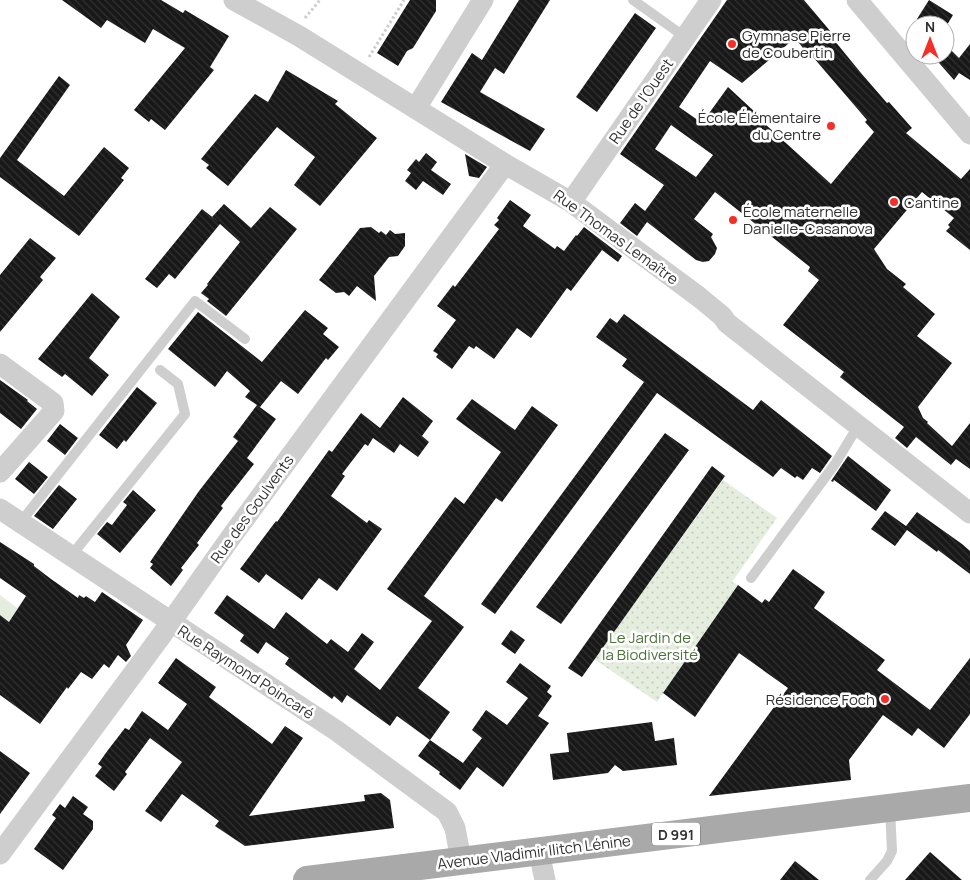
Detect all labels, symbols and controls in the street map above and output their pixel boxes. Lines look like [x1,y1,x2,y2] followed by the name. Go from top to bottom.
[905,15,955,65] north arrow
[925,17,935,36] text: N
[742,25,851,63] place label: Gymnase Pierre de Coubertin
[726,38,738,50] marker: Gymnase Pierre de Coubertin
[604,54,678,148] street label: Rue de l'Ouest
[698,107,821,145] place label: École Élémentaire du Centre
[825,120,837,132] marker: École Élémentaire du Centre
[549,185,683,290] street label: Rue Thomas Lemaître
[904,192,959,213] place label: Cantine
[888,196,900,208] marker: Cantine
[743,201,873,239] place label: École maternelle Danielle-Casanova
[727,214,739,226] marker: École maternelle Danielle-Casanova
[206,450,299,567] street label: Rue des Goulvents
[174,620,318,724] street label: Rue Raymond Poincaré
[602,627,698,665] park label: Le Jardin de la Biodiversité
[766,689,875,710] place label: Résidence Foch
[879,693,891,705] marker: Résidence Foch
[652,822,700,846] road number: D 991
[436,830,632,874] street label: Avenue Vladimir Ilitch Lénine

